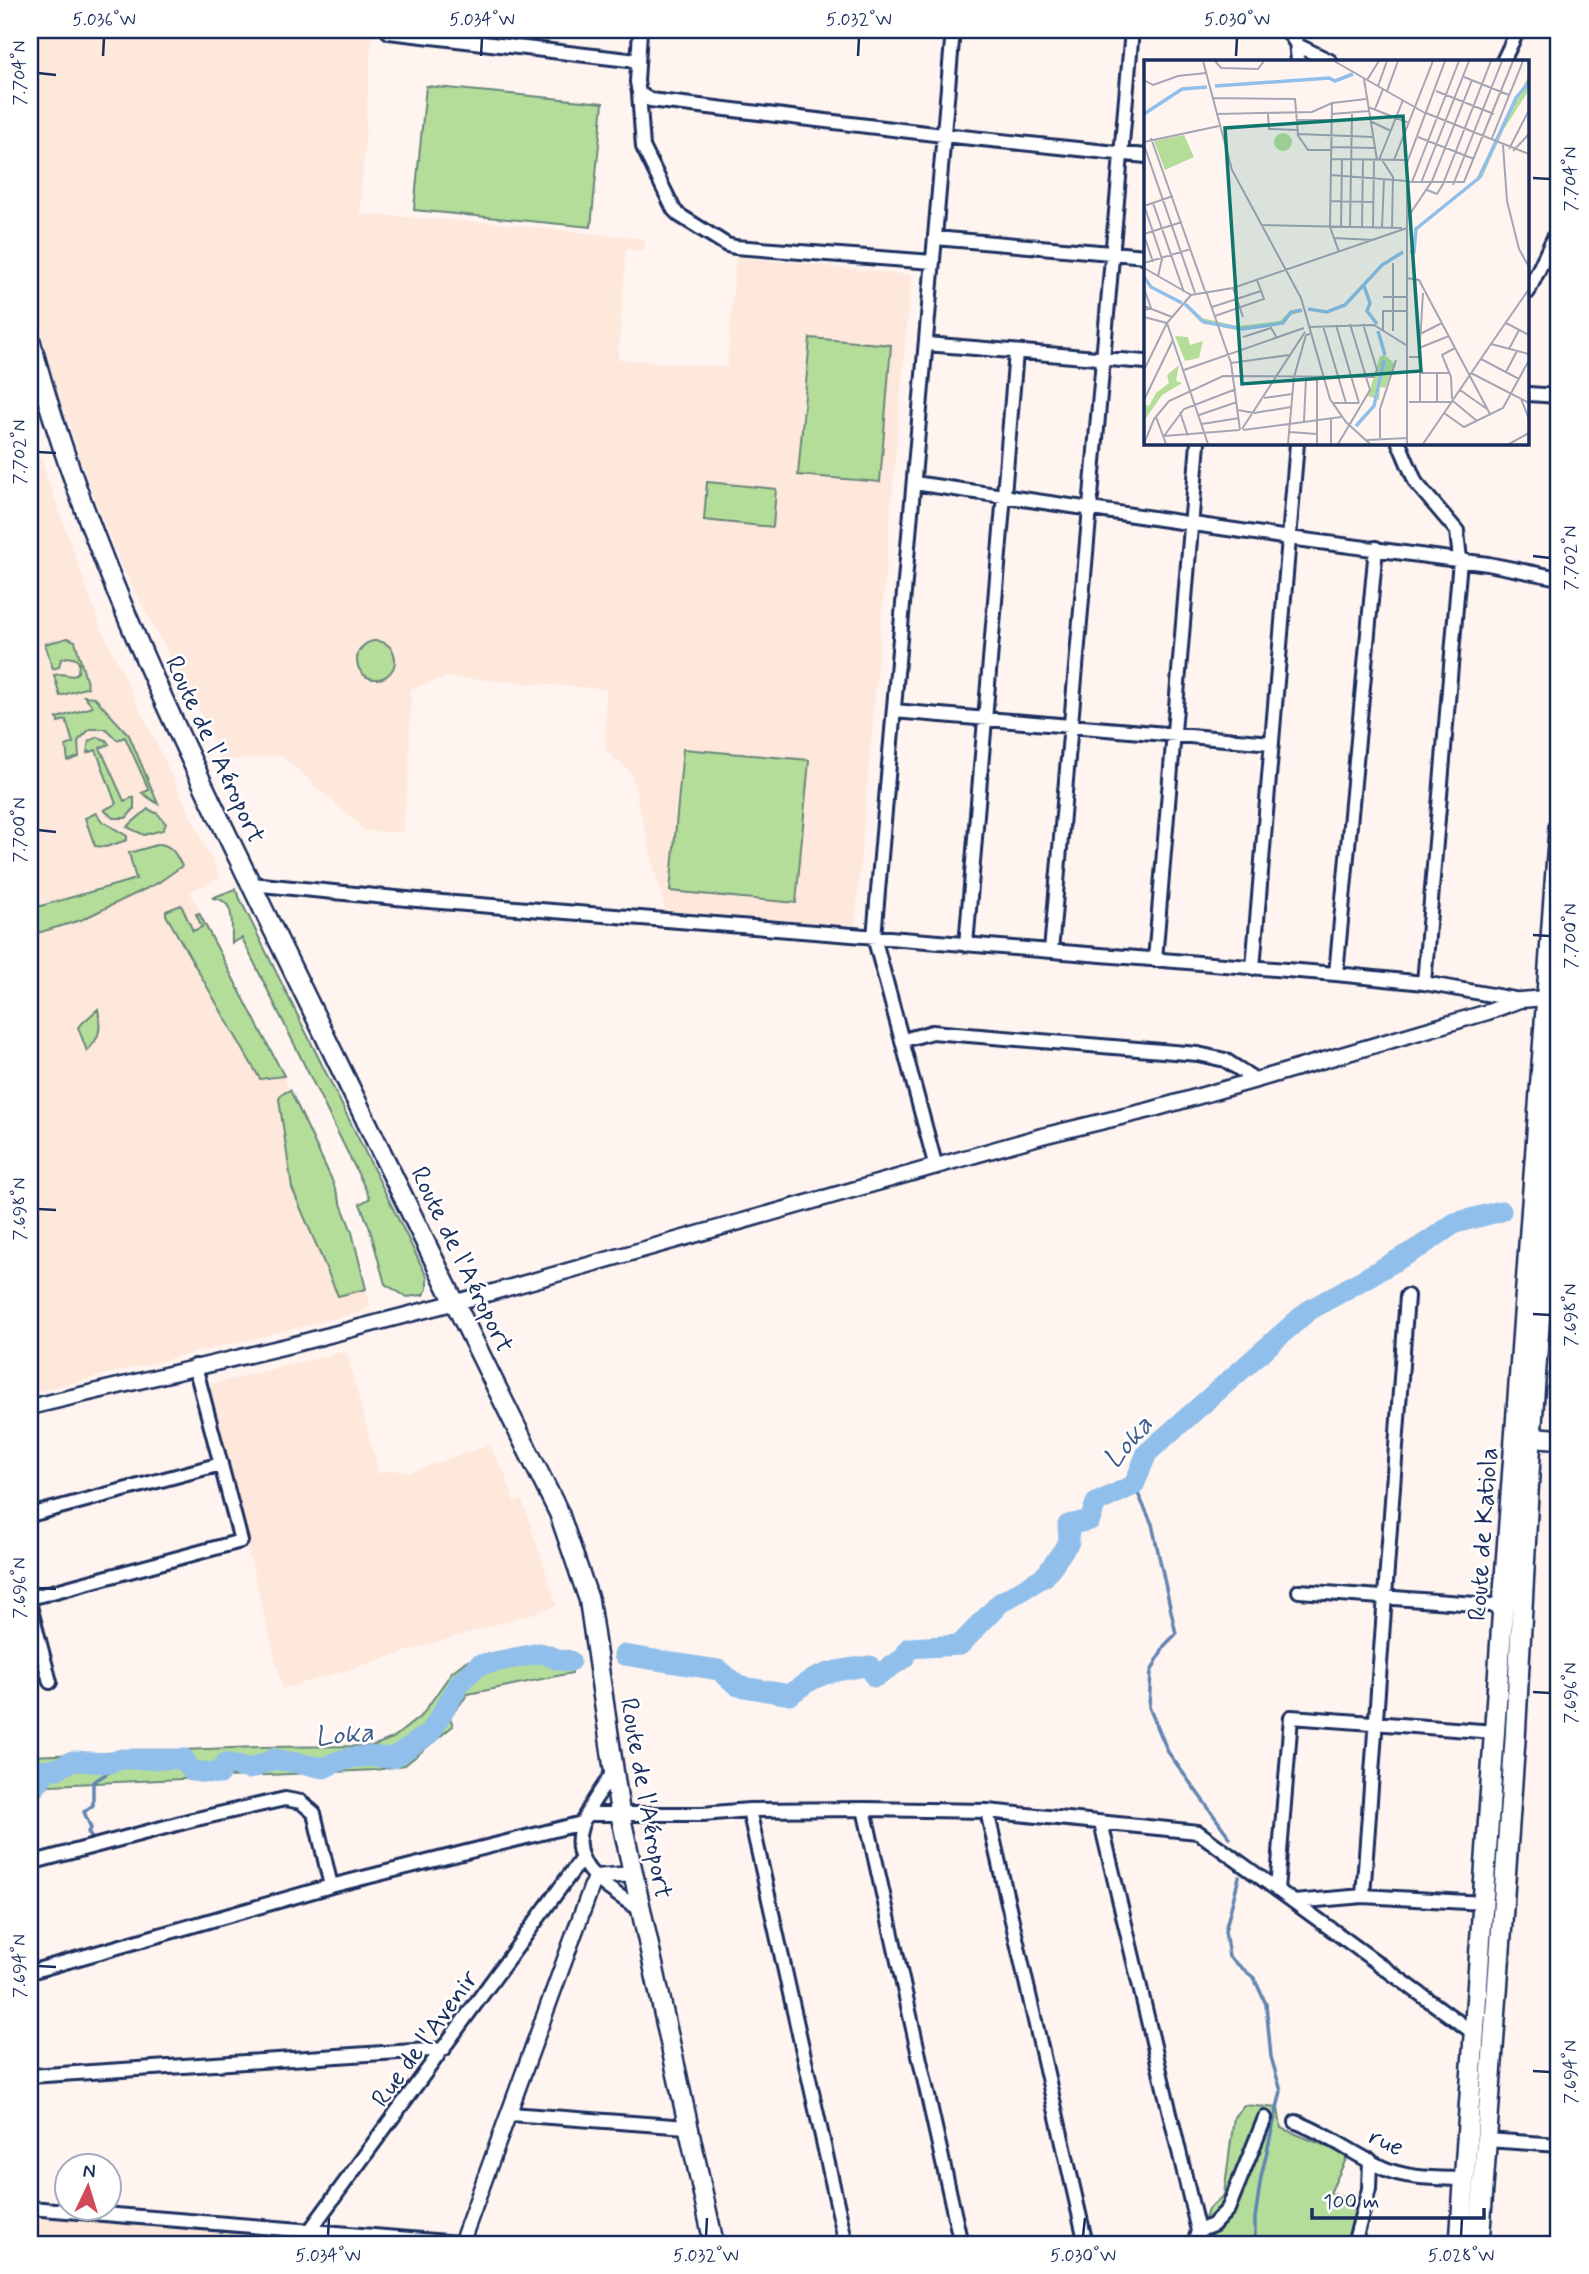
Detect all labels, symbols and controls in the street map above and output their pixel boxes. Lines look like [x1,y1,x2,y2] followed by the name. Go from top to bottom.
[72,8,136,32] text: 5.036°W
[449,8,515,32] text: 5.034°W
[826,8,892,32] text: 5.032°W
[1204,8,1270,32] text: 5.030°W
[8,40,32,106] text: 7.704°N
[1144,60,1530,444] inset map
[1559,146,1583,212] text: 7.704°N
[8,419,32,485] text: 7.702°N
[1559,525,1583,591] text: 7.702°N
[156,651,273,849] street label: Route de l'Aéroport
[8,797,32,863] text: 7.700°N
[1559,903,1583,969] text: 7.700°N
[401,1161,521,1359] street label: Route de l'Aéroport
[8,1178,32,1240] text: 7.698°N
[1559,1284,1583,1346] text: 7.698°N
[1096,1408,1162,1477] water label: Loka
[1461,1446,1507,1622] street label: Route de Katiola
[8,1557,32,1619] text: 7.696°N
[1559,1662,1583,1724] text: 7.696°N
[611,1695,679,1901] street label: Route de l'Aéroport
[313,1714,375,1756] water label: Loka
[8,1934,32,1998] text: 7.694°N
[364,1963,487,2115] street label: Rue de l'Avenir
[1559,2040,1583,2104] text: 7.694°N
[1363,2120,1409,2165] street label: rue
[52,2152,122,2222] north arrow
[82,2159,96,2184] text: N
[1312,2176,1484,2220] scale bar
[1323,2188,1379,2216] text: 100 m
[295,2244,361,2268] text: 5.034°W
[673,2244,739,2268] text: 5.032°W
[1050,2244,1116,2268] text: 5.030°W
[1428,2244,1494,2268] text: 5.028°W

